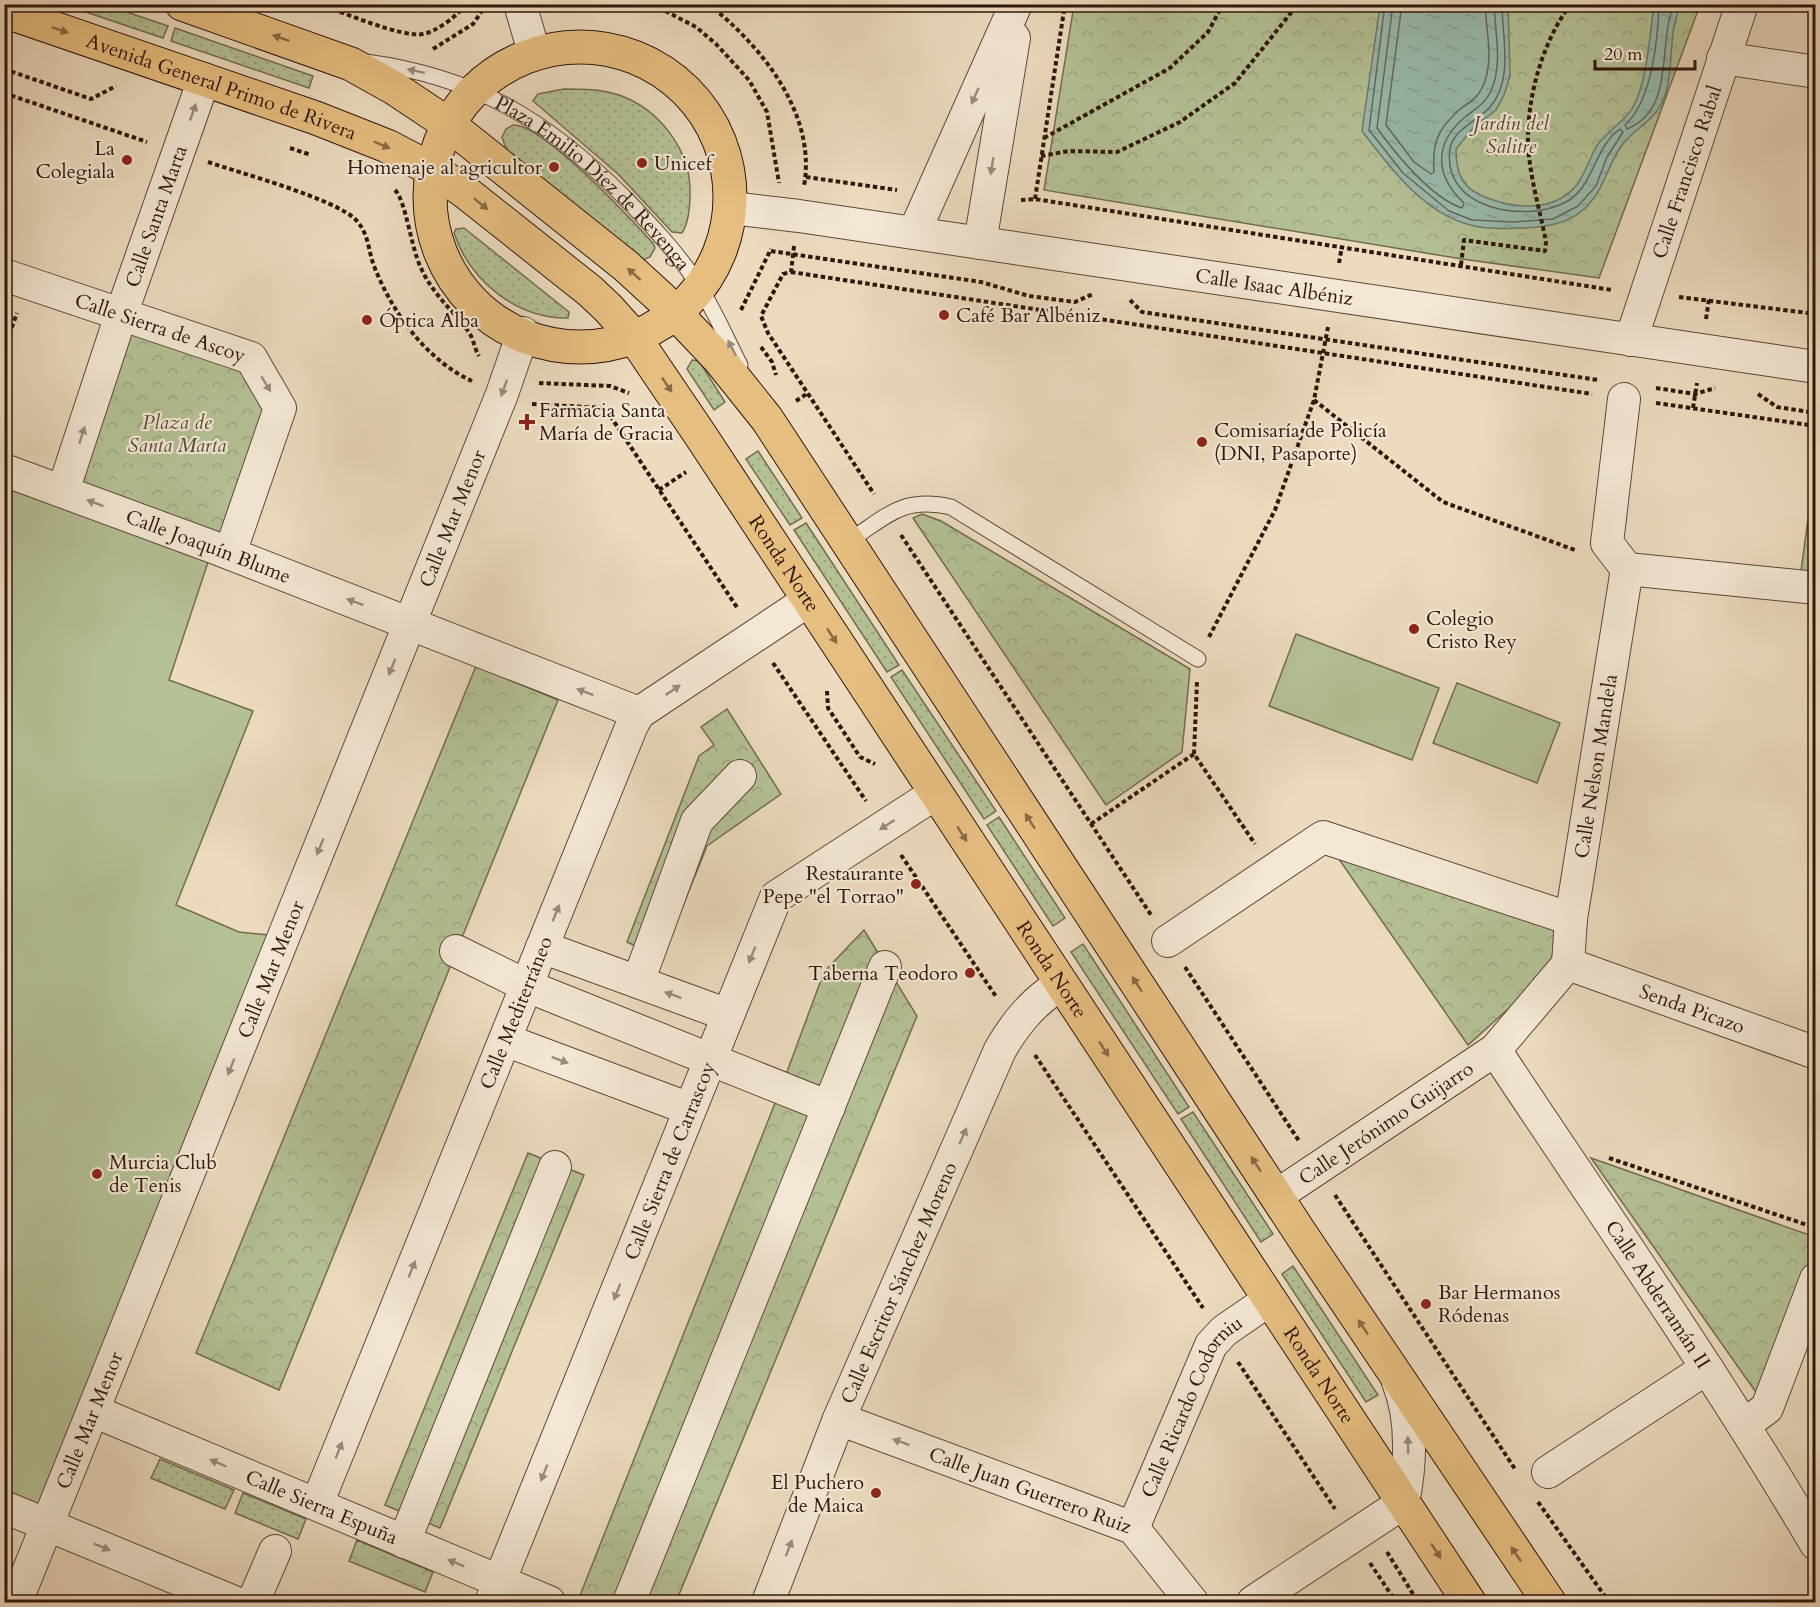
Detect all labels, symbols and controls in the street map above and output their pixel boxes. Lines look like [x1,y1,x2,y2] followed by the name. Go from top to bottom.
[51,25,69,35] one-way arrow
[82,27,361,147] street label: Avenida General Primo de Rivera
[272,33,290,43] one-way arrow
[1595,33,1696,71] scale bar
[1604,42,1643,67] text: 20 m
[407,65,426,75] one-way arrow
[1646,82,1728,262] street label: Calle Francisco Rabal
[971,88,980,105] one-way arrow
[490,89,697,276] street label: Plaza Emilio Díez de Revenga
[188,103,198,121] one-way arrow
[1468,110,1549,160] park label: Jardín del Salitre
[36,135,115,185] place label: La Colegiala
[373,140,391,150] one-way arrow
[119,141,194,291] street label: Calle Santa Marta
[654,150,715,177] place label: Unicef
[120,153,134,167] marker: La Colegiala
[347,154,543,181] place label: Homenaje al agricultor
[635,156,649,170] marker: Unicef
[988,156,997,175] one-way arrow
[547,160,561,174] marker: Homenaje al agricultor
[473,197,489,210] one-way arrow
[1194,262,1355,312] street label: Calle Isaac Albéniz
[627,267,642,281] one-way arrow
[71,287,250,369] street label: Calle Sierra de Ascoy
[956,302,1101,329] place label: Café Bar Albéniz
[379,307,479,334] place label: Óptica Alba
[937,308,951,322] marker: Café Bar Albéniz
[360,313,374,327] marker: Óptica Alba
[727,340,736,357] one-way arrow
[261,376,271,393] one-way arrow
[661,377,673,393] one-way arrow
[498,379,508,397] one-way arrow
[539,397,674,447] place label: Farmacia Santa María de Gracia
[128,409,226,459] park label: Plaza de Santa Marta
[520,415,534,429] marker: Farmacia Santa María de Gracia
[1214,417,1387,467] place label: Comisaría de Policía (DNI, Pasaporte)
[77,426,87,444] one-way arrow
[1195,435,1209,449] marker: Comisaría de Policía (DNI, Pasaporte)
[413,445,492,591] street label: Calle Mar Menor
[85,497,103,507] one-way arrow
[122,503,295,590] street label: Calle Joaquín Blume
[743,510,826,617] street label: Ronda Norte
[346,597,364,607] one-way arrow
[1426,605,1517,655] place label: Colegio Cristo Rey
[1407,622,1421,636] marker: Colegio Cristo Rey
[827,627,838,644] one-way arrow
[387,658,397,676] one-way arrow
[1568,672,1624,860] street label: Calle Nelson Mandela
[665,684,681,696] one-way arrow
[575,687,593,697] one-way arrow
[1025,813,1036,829] one-way arrow
[879,819,895,831] one-way arrow
[957,825,968,842] one-way arrow
[315,839,325,857] one-way arrow
[763,860,904,910] place label: Restaurante Pepe "el Torrao"
[909,877,923,891] marker: Restaurante Pepe "el Torrao"
[231,896,311,1042] street label: Calle Mar Menor
[551,904,561,922] one-way arrow
[1010,916,1094,1023] street label: Ronda Norte
[473,932,559,1093] street label: Calle Mediterráneo
[747,946,756,964] one-way arrow
[808,960,958,987] place label: Taberna Teodoro
[963,966,977,980] marker: Taberna Teodoro
[1132,976,1143,992] one-way arrow
[1636,978,1749,1040] street label: Senda Picazo
[664,989,682,999] one-way arrow
[1098,1041,1109,1057] one-way arrow
[1293,1055,1479,1191] street label: Calle Jerónimo Guijarro
[551,1056,569,1066] one-way arrow
[618,1057,722,1264] street label: Calle Sierra de Carrascoy
[226,1059,236,1077] one-way arrow
[958,1128,967,1145] one-way arrow
[109,1149,217,1199] place label: Murcia Club de Tenis
[1250,1156,1261,1173] one-way arrow
[834,1158,964,1408] street label: Calle Escritor Sánchez Moreno
[90,1167,104,1181] marker: Murcia Club de Tenis
[1599,1215,1717,1374] street label: Calle Abderramán II
[407,1260,417,1278] one-way arrow
[1438,1279,1560,1329] place label: Bar Hermanos Ródenas
[611,1283,621,1301] one-way arrow
[1419,1297,1433,1311] marker: Bar Hermanos Ródenas
[1135,1309,1248,1502] street label: Calle Ricardo Codorniu
[1358,1319,1369,1335] one-way arrow
[1277,1321,1361,1429] street label: Ronda Norte
[50,1347,130,1493] street label: Calle Mar Menor
[1403,1435,1413,1454] one-way arrow
[892,1437,910,1446] one-way arrow
[925,1440,1135,1540] street label: Calle Juan Guerrero Ruiz
[335,1441,344,1459] one-way arrow
[210,1459,227,1468] one-way arrow
[241,1463,402,1551] street label: Calle Sierra Espuña
[539,1464,549,1482] one-way arrow
[771,1469,864,1519] place label: El Puchero de Maica
[869,1486,883,1500] marker: El Puchero de Maica
[785,1539,794,1557] one-way arrow
[93,1543,111,1552] one-way arrow
[1430,1543,1441,1560] one-way arrow
[1511,1546,1522,1562] one-way arrow
[447,1558,465,1568] one-way arrow

